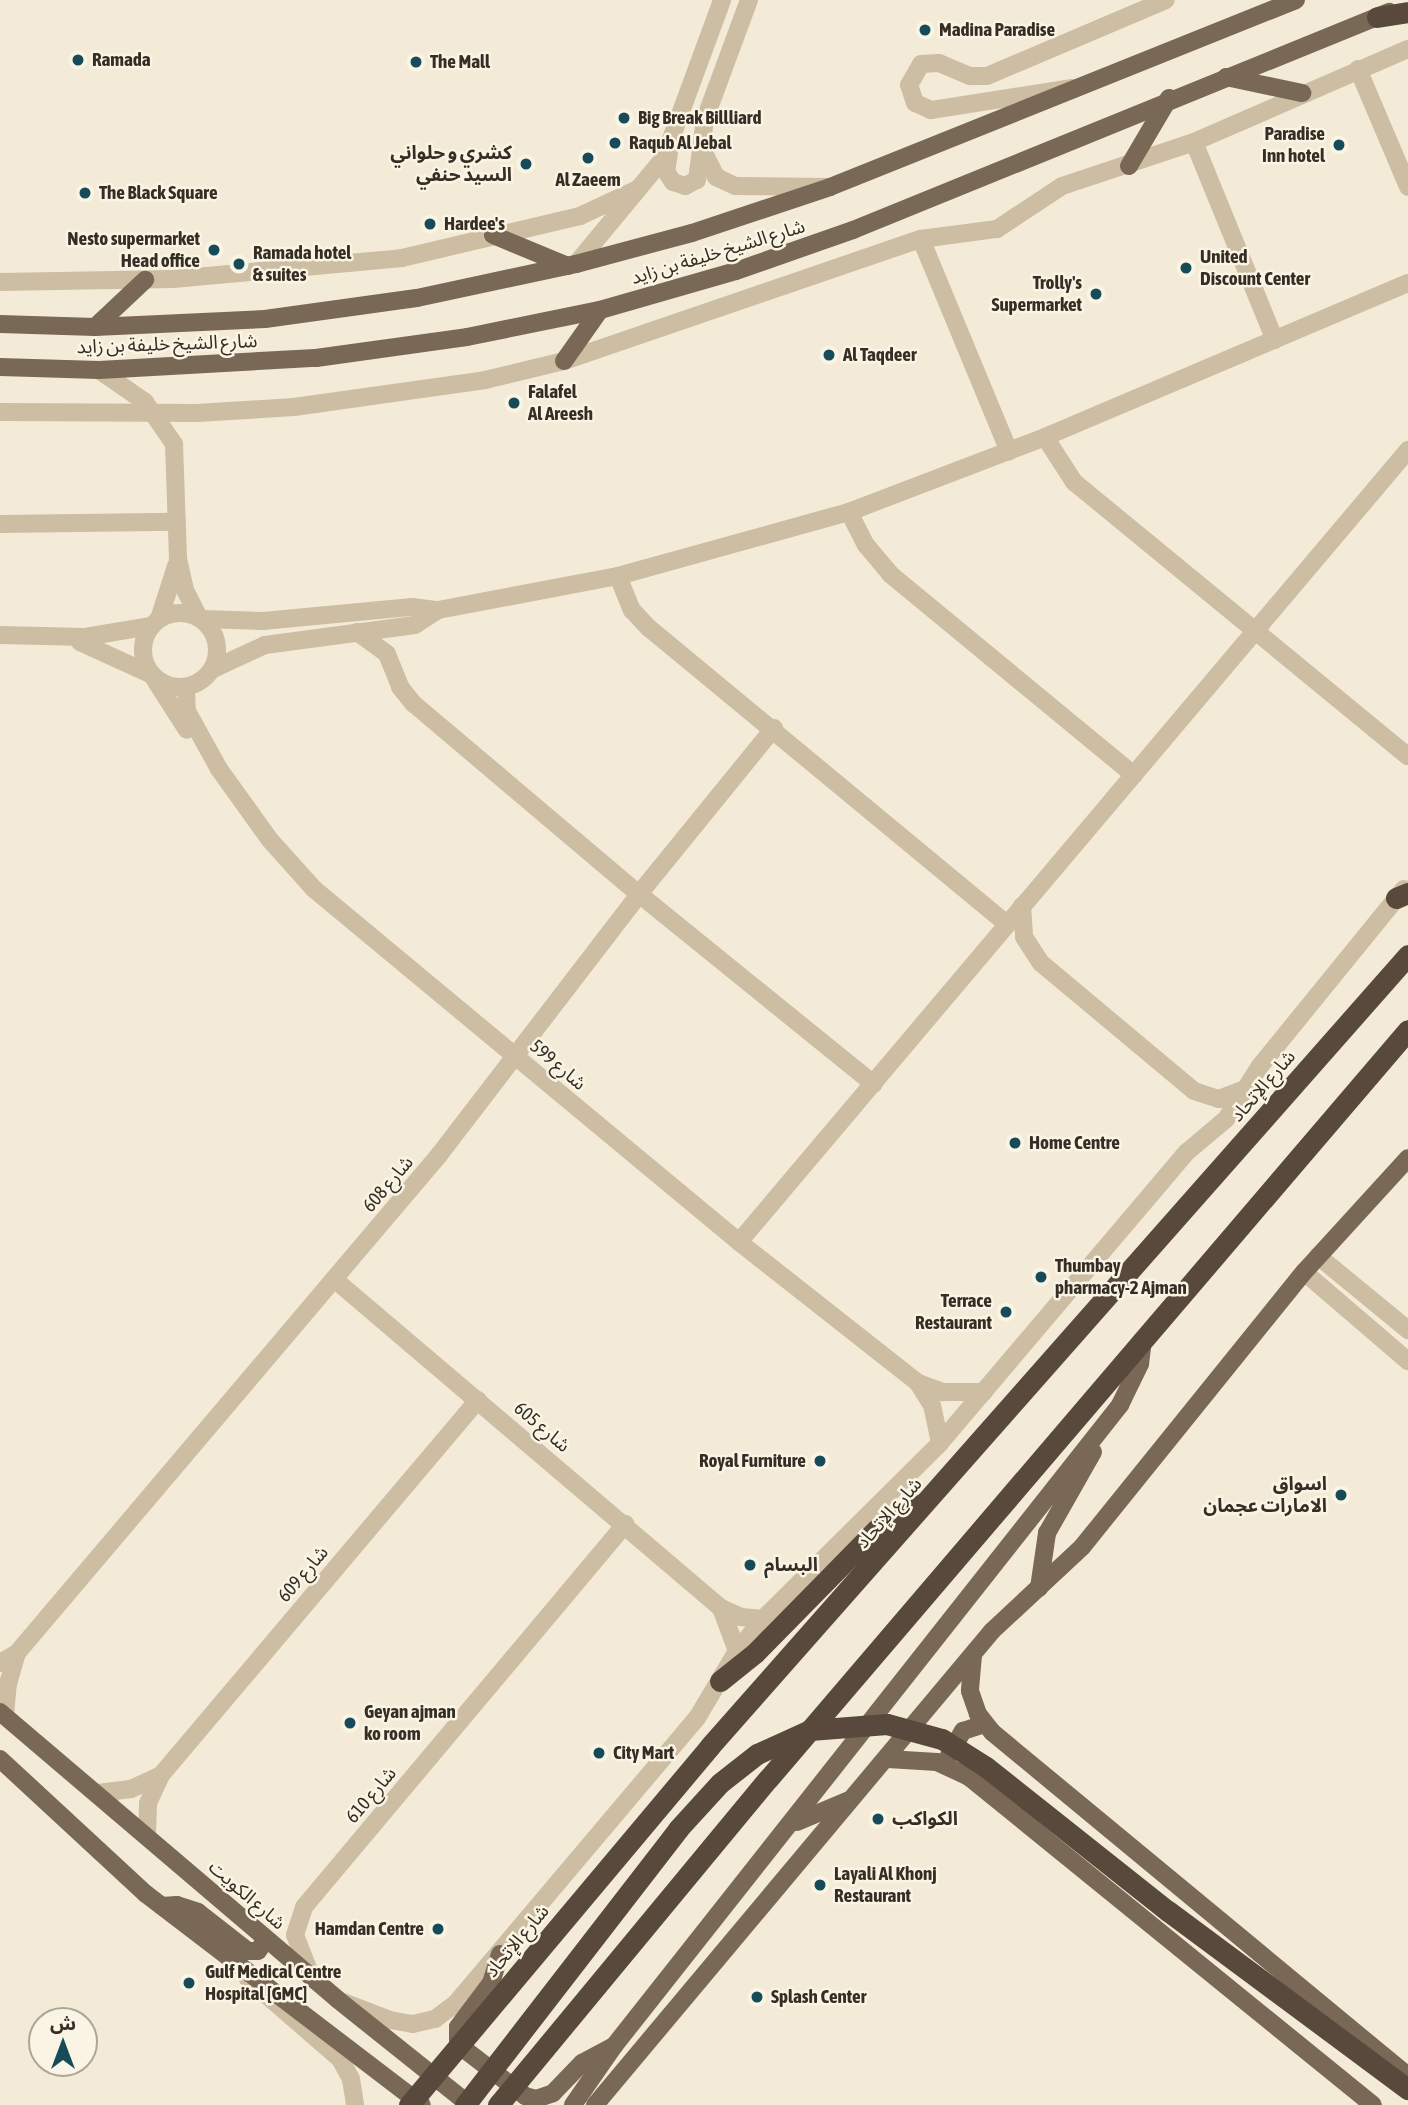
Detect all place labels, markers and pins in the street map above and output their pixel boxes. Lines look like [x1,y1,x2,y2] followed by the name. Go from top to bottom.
[939,19,1055,41] place label: Madina Paradise
[917,22,933,38] marker: Madina Paradise
[92,49,151,71] place label: Ramada
[430,51,490,73] place label: The Mall
[70,52,86,68] marker: Ramada
[408,54,424,70] marker: The Mall
[638,107,761,129] place label: Big Break Billliard
[616,110,632,126] marker: Big Break Billliard
[1262,123,1325,167] place label: Paradise Inn hotel
[629,132,732,154] place label: Raqub Al Jebal
[607,135,623,151] marker: Raqub Al Jebal
[1331,137,1347,153] marker: Paradise Inn hotel
[390,142,512,186] place label: كشري و حلواني السيد حنفي
[580,150,596,166] marker: Al Zaeem
[518,156,534,172] marker: كشري و حلواني السيد حنفي
[555,169,621,191] place label: Al Zaeem
[99,182,218,204] place label: The Black Square
[77,185,93,201] marker: The Black Square
[444,213,505,235] place label: Hardee's
[422,216,438,232] marker: Hardee's
[67,228,200,272] place label: Nesto supermarket Head office
[206,242,222,258] marker: Nesto supermarket Head office
[253,242,351,286] place label: Ramada hotel & suites
[1200,246,1310,290] place label: United Discount Center
[231,256,247,272] marker: Ramada hotel & suites
[1178,260,1194,276] marker: United Discount Center
[991,272,1082,316] place label: Trolly's Supermarket
[1088,286,1104,302] marker: Trolly's Supermarket
[843,344,917,366] place label: Al Taqdeer
[821,347,837,363] marker: Al Taqdeer
[528,381,593,425] place label: Falafel Al Areesh
[506,395,522,411] marker: Falafel Al Areesh
[1029,1132,1120,1154] place label: Home Centre
[1007,1135,1023,1151] marker: Home Centre
[1055,1255,1187,1299] place label: Thumbay pharmacy-2 Ajman
[1033,1269,1049,1285] marker: Thumbay pharmacy-2 Ajman
[915,1290,992,1334] place label: Terrace Restaurant
[998,1304,1014,1320] marker: Terrace Restaurant
[699,1450,806,1472] place label: Royal Furniture
[812,1453,828,1469] marker: Royal Furniture
[1203,1473,1327,1517] place label: اسواق الامارات عجمان
[1333,1487,1349,1503] marker: اسواق الامارات عجمان
[764,1554,818,1576] place label: البسام
[742,1557,758,1573] marker: البسام
[364,1701,456,1745] place label: Geyan ajman ko room
[342,1715,358,1731] marker: Geyan ajman ko room
[613,1742,674,1764] place label: City Mart
[591,1745,607,1761] marker: City Mart
[892,1808,958,1830] place label: الكواكب
[870,1811,886,1827] marker: الكواكب
[834,1863,937,1907] place label: Layali Al Khonj Restaurant
[812,1877,828,1893] marker: Layali Al Khonj Restaurant
[315,1918,424,1940] place label: Hamdan Centre
[430,1921,446,1937] marker: Hamdan Centre
[205,1961,341,2005] place label: Gulf Medical Centre Hospital [GMC]
[179,1973,199,1993] marker: Gulf Medical Centre Hospital [GMC]
[771,1986,866,2008] place label: Splash Center
[749,1989,765,2005] marker: Splash Center

